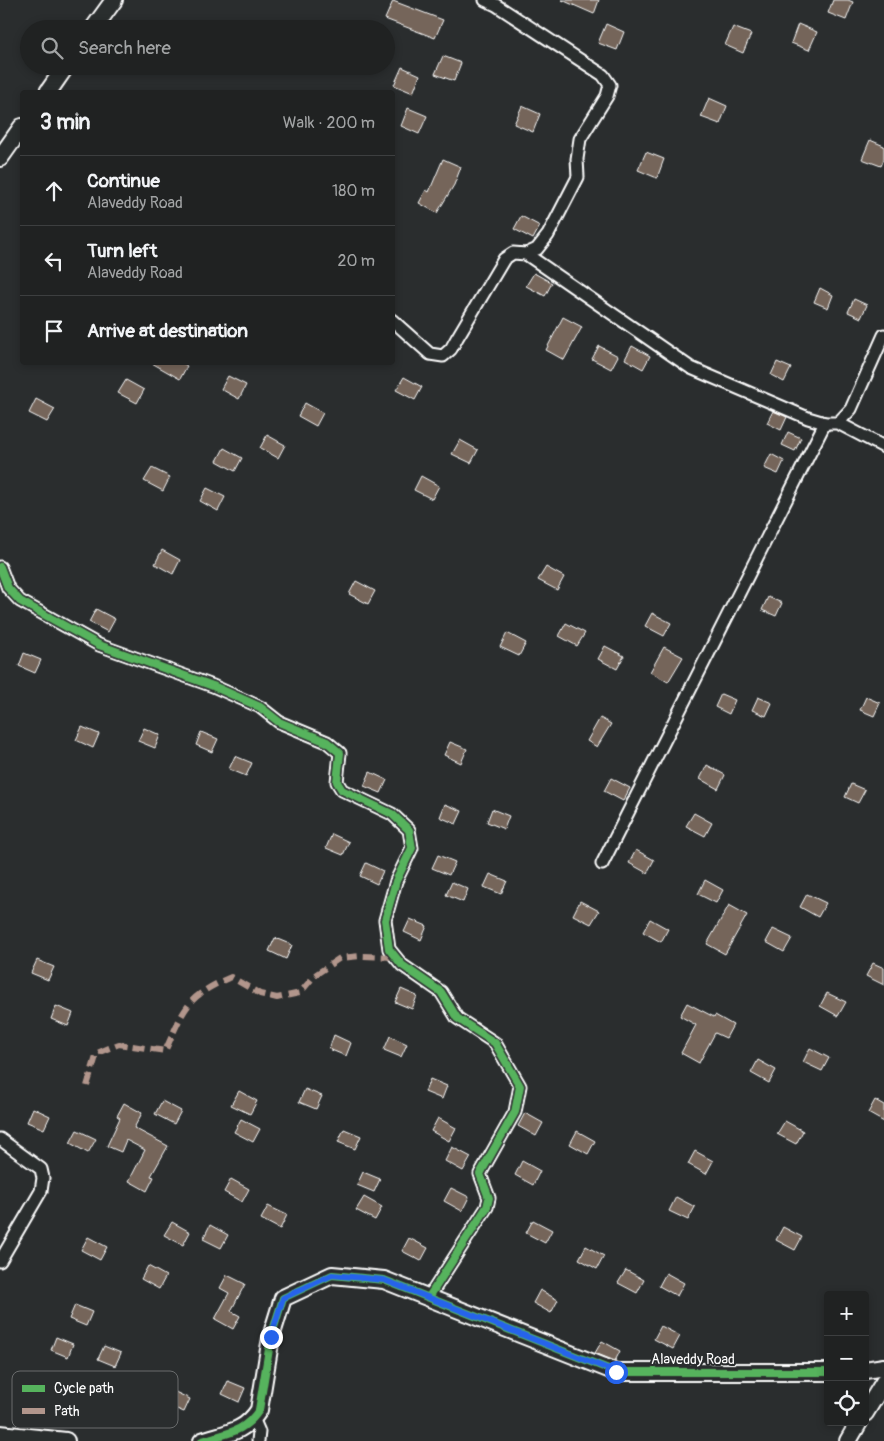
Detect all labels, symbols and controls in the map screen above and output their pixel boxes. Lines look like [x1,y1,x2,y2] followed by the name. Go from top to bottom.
[20,20,395,75] search box
[38,34,66,62] icon: search
[78,36,171,60] text: Search here
[40,109,90,136] text: 3 min
[283,113,375,133] text: Walk · 200 m
[87,169,160,193] text: Continue
[40,177,68,205] icon: ahead
[332,181,375,201] text: 180 m
[87,193,183,213] text: Alaveddy Road
[87,239,157,263] text: Turn left
[40,247,68,275] icon: left
[337,251,375,271] text: 20 m
[87,263,183,283] text: Alaveddy Road
[40,317,68,345] icon: arrive
[87,319,248,343] text: Arrive at destination
[824,1291,869,1426] map controls
[824,1291,869,1336] button: +
[260,1326,283,1349] route end
[824,1336,869,1381] button: −
[651,1351,735,1368] street label: Alaveddy Road
[605,1361,628,1384] route start
[12,1371,178,1428] legend
[54,1380,114,1397] text: Cycle path
[824,1381,869,1426] button: locate
[54,1403,79,1420] text: Path

